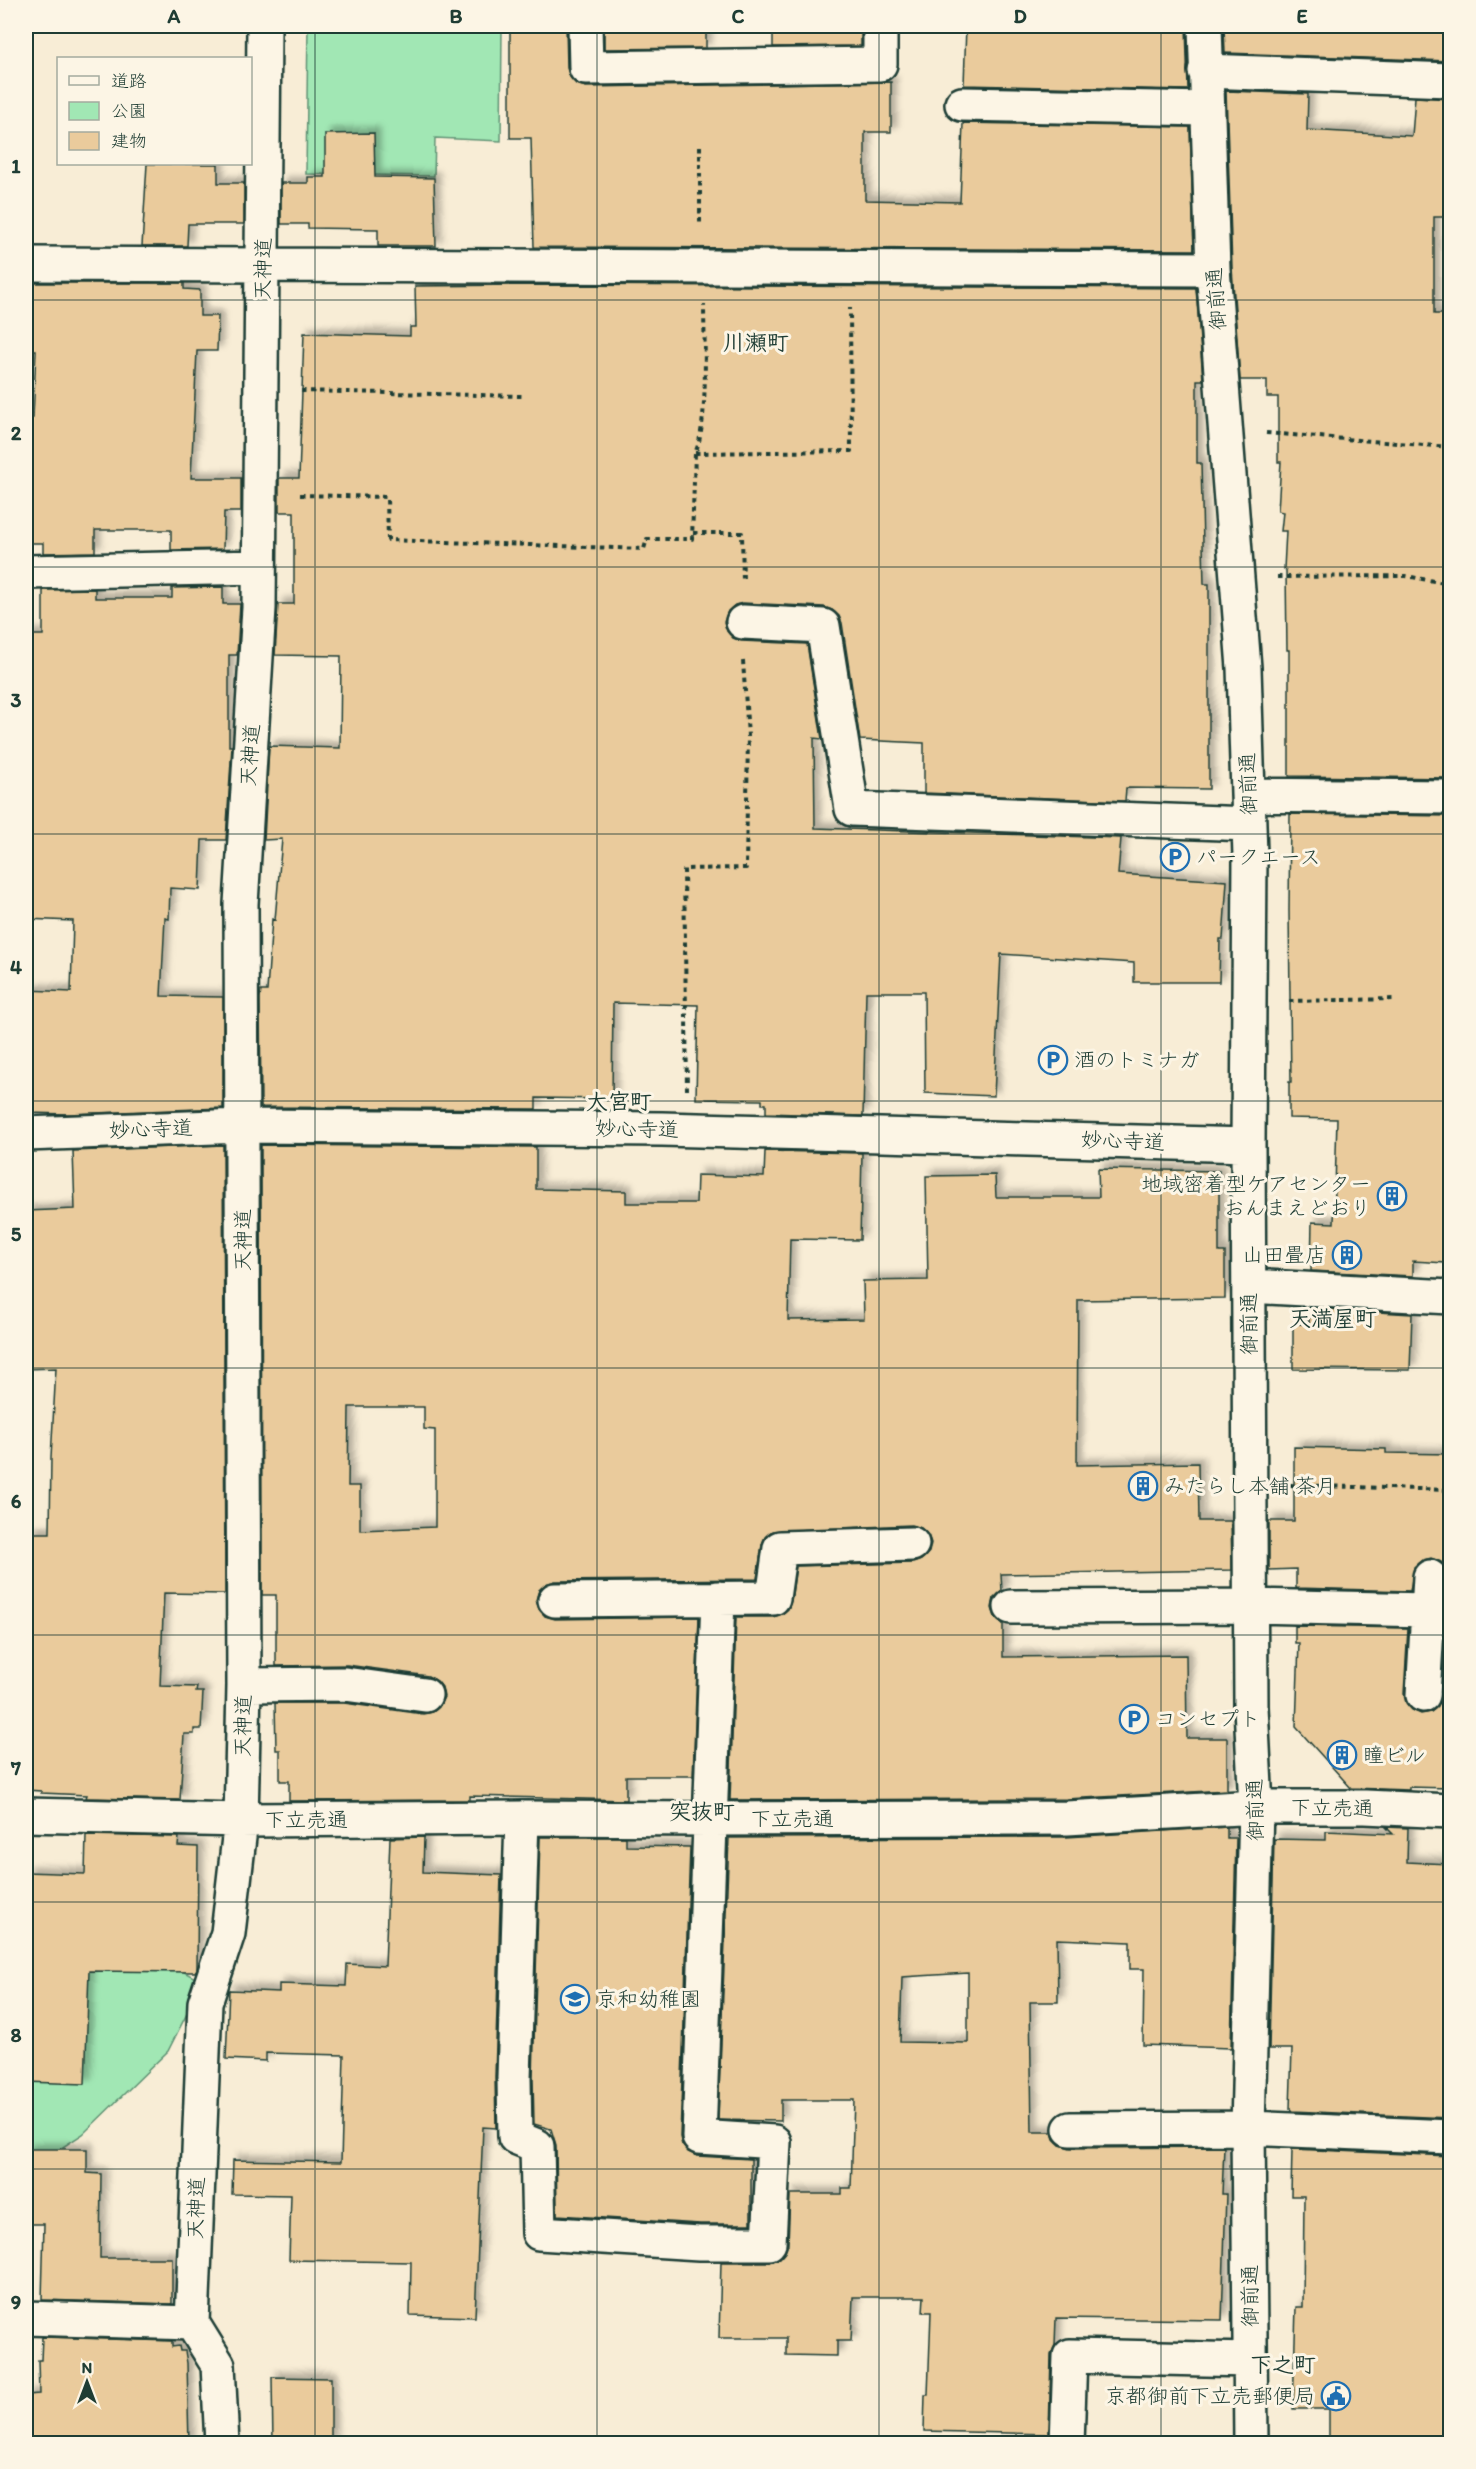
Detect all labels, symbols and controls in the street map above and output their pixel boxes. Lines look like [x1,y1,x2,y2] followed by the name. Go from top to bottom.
[167,4,181,28] text: A
[450,4,463,28] text: B
[732,4,745,28] text: C
[1013,4,1027,28] text: D
[1296,4,1308,28] text: E
[57,57,252,165] legend
[111,70,147,92] text: 道路
[111,100,147,122] text: 公園
[111,130,147,152] text: 建物
[11,154,21,178] text: 1
[249,237,276,301] street label: 天神道
[1201,267,1230,331] street label: 御前通
[723,329,789,356] district label: 川瀬町
[11,421,22,445] text: 2
[11,688,22,712] text: 3
[235,723,264,787] street label: 天神道
[1234,752,1261,816] street label: 御前通
[1159,841,1191,873] parking icon: パークエース
[1196,844,1321,869] place label: パークエース
[10,955,22,979] text: 4
[1037,1044,1069,1076] parking icon: 酒のトミナガ
[1074,1047,1200,1072] place label: 酒のトミナガ
[586,1088,652,1115] district label: 大宮町
[109,1115,193,1142] street label: 妙心寺道
[595,1115,679,1142] street label: 妙心寺道
[1081,1127,1165,1154] street label: 妙心寺道
[1141,1171,1371,1220] place label: 地域密着型ケアセンター おんまえどおり
[1376,1180,1408,1212] building icon: 地域密着型ケアセンター おんまえどおり
[230,1209,255,1272] street label: 天神道
[11,1222,22,1246] text: 5
[1331,1239,1363,1271] building icon: 山田畳店
[1242,1242,1326,1267] place label: 山田畳店
[1236,1293,1261,1356] street label: 御前通
[1289,1305,1377,1332] district label: 天満屋町
[1127,1470,1159,1502] building icon: みたらし本舗 茶月
[1164,1473,1337,1498] place label: みたらし本舗 茶月
[11,1489,22,1513] text: 6
[229,1694,256,1758] street label: 天神道
[1118,1703,1150,1735] parking icon: コンセプト
[1155,1706,1260,1731] place label: コンセプト
[1326,1739,1358,1771] building icon: 瞳ビル
[1363,1742,1426,1767] place label: 瞳ビル
[10,1756,21,1780] text: 7
[1241,1778,1268,1842] street label: 御前通
[1290,1794,1374,1821] street label: 下立売通
[669,1798,735,1825] district label: 突抜町
[750,1806,834,1831] street label: 下立売通
[264,1807,348,1832] street label: 下立売通
[559,1983,591,2015] school or university icon: 京和幼稚園
[596,1986,701,2011] place label: 京和幼稚園
[11,2023,22,2047] text: 8
[182,2176,209,2240] street label: 天神道
[1237,2265,1262,2328] street label: 御前通
[11,2290,21,2314] text: 9
[1250,2351,1316,2378] district label: 下之町
[57,2352,117,2412] north arrow
[82,2358,92,2377] text: N
[1320,2380,1352,2412] public building icon: 京都御前下立売郵便局
[1105,2383,1315,2408] place label: 京都御前下立売郵便局

